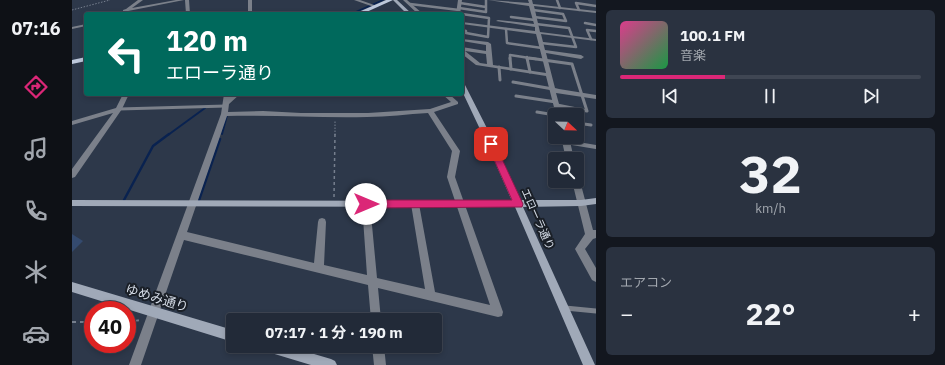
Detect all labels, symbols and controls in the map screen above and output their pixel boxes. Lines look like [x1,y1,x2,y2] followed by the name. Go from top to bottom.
[11,17,61,40] text: 07:16
[166,22,248,59] text: 120 m
[680,26,745,45] text: 100.1 FM
[100,28,152,80] icon: left
[680,47,706,64] text: 音楽
[166,61,274,84] text: エローラ通り
[22,73,50,101] icon: directions
[659,85,681,107] icon: previous
[759,85,781,107] icon: pause
[860,85,882,107] icon: next
[548,108,584,144] north arrow
[548,108,584,188] map controls
[474,127,508,161] pin
[480,133,502,155] icon: arrive
[22,135,50,163] icon: music
[739,140,802,207] text: 32
[548,152,584,188] button: search
[345,183,387,225] position arrow
[518,186,558,252] street label: エローラ通り
[22,197,50,225] icon: phone
[755,200,786,217] text: km/h
[22,258,50,286] icon: climate
[620,274,672,291] text: エアコン
[123,280,191,316] street label: ゆめみ通り
[745,294,796,333] text: 22°
[620,299,633,328] text: −
[908,299,921,328] text: +
[84,301,136,353] speed limit sign: 40
[22,320,50,348] icon: car
[265,323,403,342] text: 07:17 · 1 分 · 190 m

